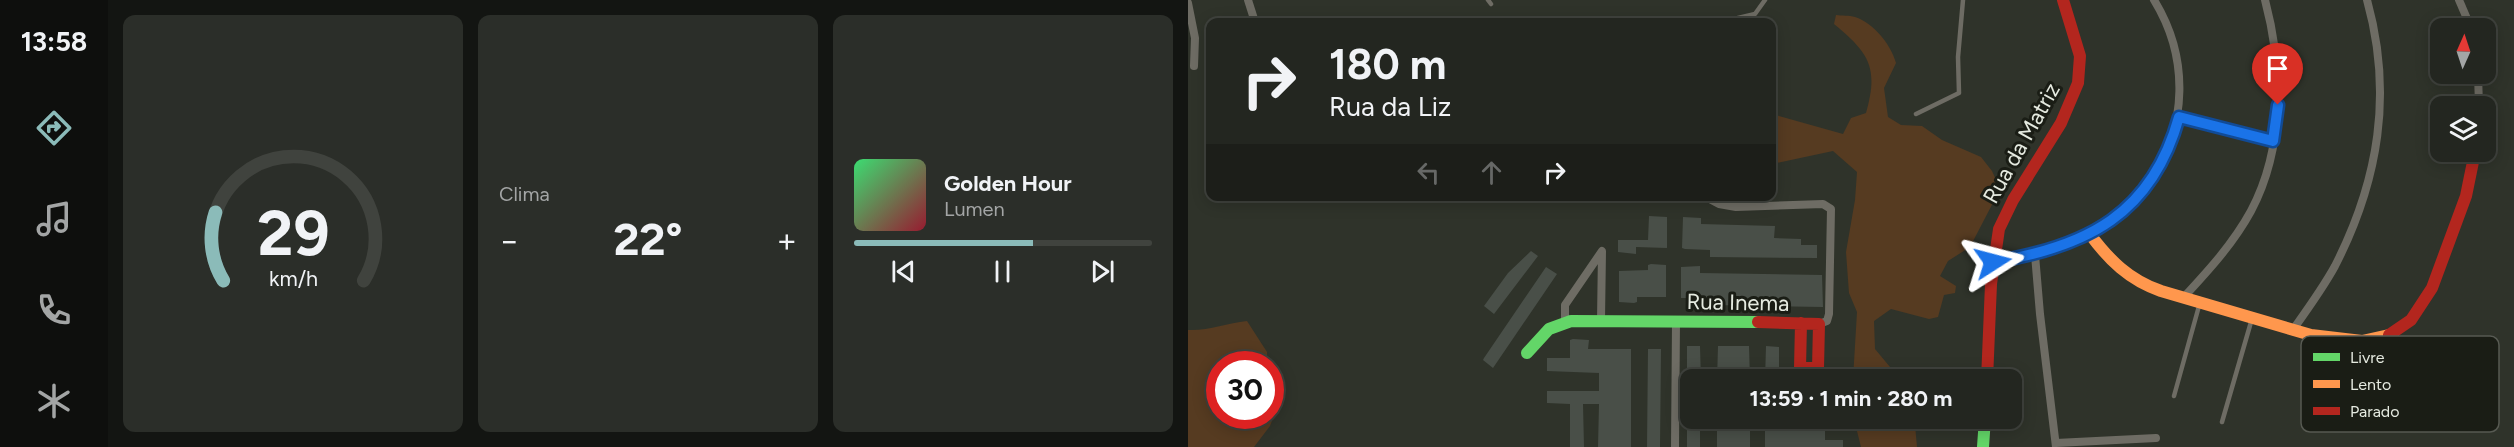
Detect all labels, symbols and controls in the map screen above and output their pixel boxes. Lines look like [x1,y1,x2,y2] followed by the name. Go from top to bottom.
[2430,18,2496,84] north arrow
[2430,18,2496,162] map controls
[21,25,87,58] text: 13:58
[1329,39,1446,90] text: 180 m
[1230,42,1308,120] icon: right
[2252,43,2303,105] pin
[2261,52,2294,85] icon: arrive
[1977,78,2066,208] street label: Rua da Matriz
[1329,90,1451,123] text: Rua da Liz
[2430,96,2496,162] button: layers
[33,107,75,149] icon: directions
[1412,156,1445,189] icon: left
[1475,156,1508,189] icon: ahead
[1538,156,1571,189] icon: right
[944,170,1072,197] text: Golden Hour
[499,182,550,206] text: Clima
[257,196,329,271] text: 29
[944,197,1005,221] text: Lumen
[33,198,75,240] icon: music
[613,212,683,266] text: 22°
[499,221,520,260] text: −
[776,221,797,260] text: +
[1961,230,2025,294] position arrow
[887,255,920,288] icon: previous
[986,255,1019,288] icon: pause
[1086,255,1119,288] icon: next
[269,266,317,291] text: km/h
[1686,288,1790,317] street label: Rua Inema
[33,289,75,331] icon: phone
[2301,336,2499,432] legend
[2350,348,2385,367] text: Livre
[1206,351,1284,429] speed limit sign: 30
[2350,375,2391,394] text: Lento
[33,380,75,422] icon: climate
[1750,385,1952,412] text: 13:59 · 1 min · 280 m
[2350,402,2400,421] text: Parado

